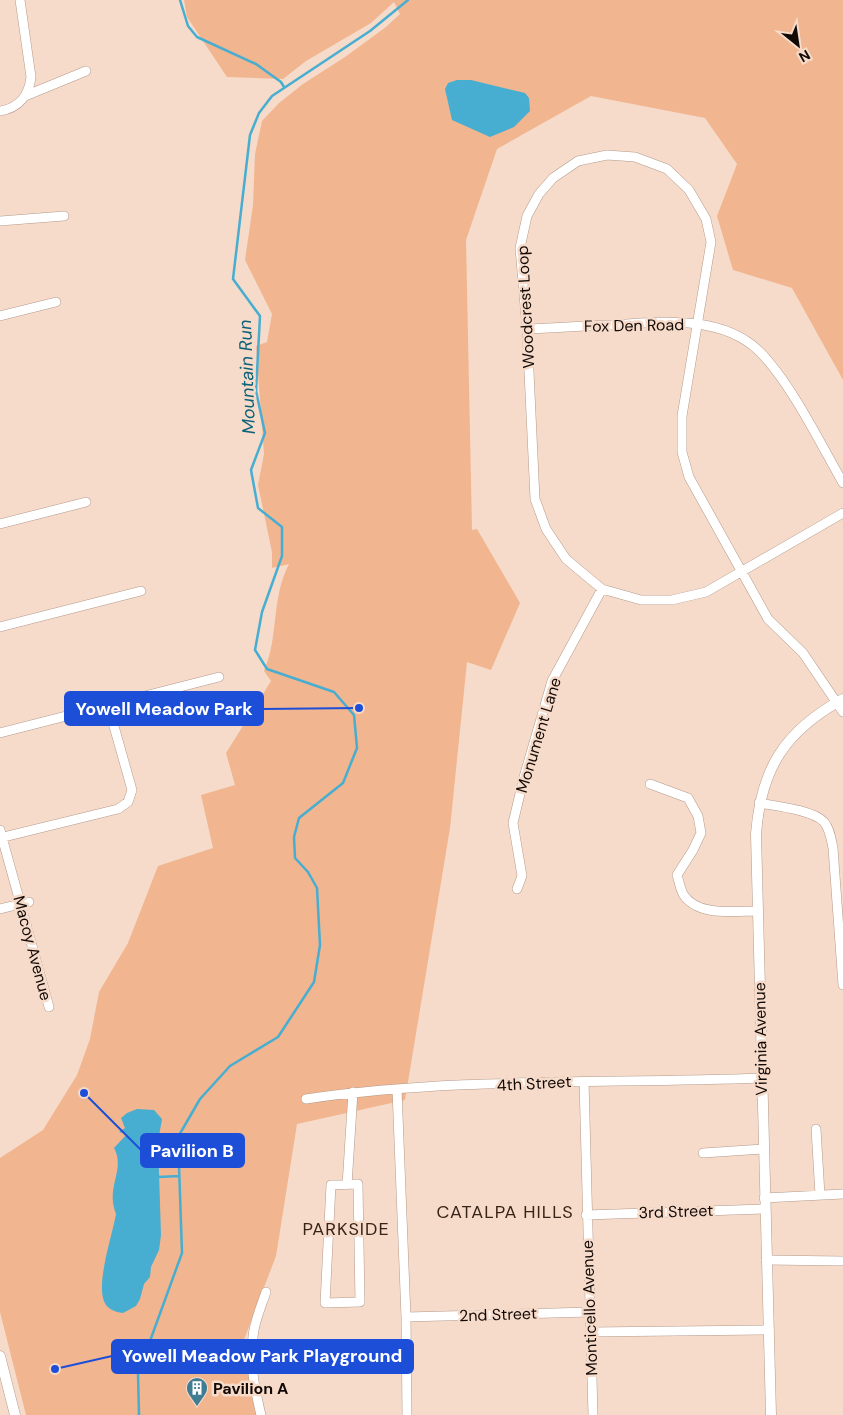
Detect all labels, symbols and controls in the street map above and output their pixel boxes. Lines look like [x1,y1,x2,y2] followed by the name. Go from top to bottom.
[773,20,823,70] north arrow
[796,46,813,67] text: N
[512,245,539,369] street label: Woodcrest Loop
[584,314,684,337] street label: Fox Den Road
[233,319,261,435] water label: Mountain Run
[511,675,566,795] street label: Monument Lane
[65,692,263,725] callout: Yowell Meadow Park
[75,697,253,721] text: Yowell Meadow Park
[8,893,57,1003] street label: Macoy Avenue
[749,982,772,1096] street label: Virginia Avenue
[496,1071,572,1096] street label: 4th Street
[141,1134,244,1167] callout: Pavilion B
[150,1139,234,1163] text: Pavilion B
[436,1200,574,1224] district label: CATALPA HILLS
[638,1200,714,1223] street label: 3rd Street
[302,1217,390,1241] district label: PARKSIDE
[577,1240,602,1376] street label: Monticello Avenue
[459,1303,537,1326] street label: 2nd Street
[112,1340,413,1373] callout: Yowell Meadow Park Playground
[122,1344,402,1368] text: Yowell Meadow Park Playground
[185,1376,209,1407] building icon: Pavilion A
[213,1378,288,1399] place label: Pavilion A

